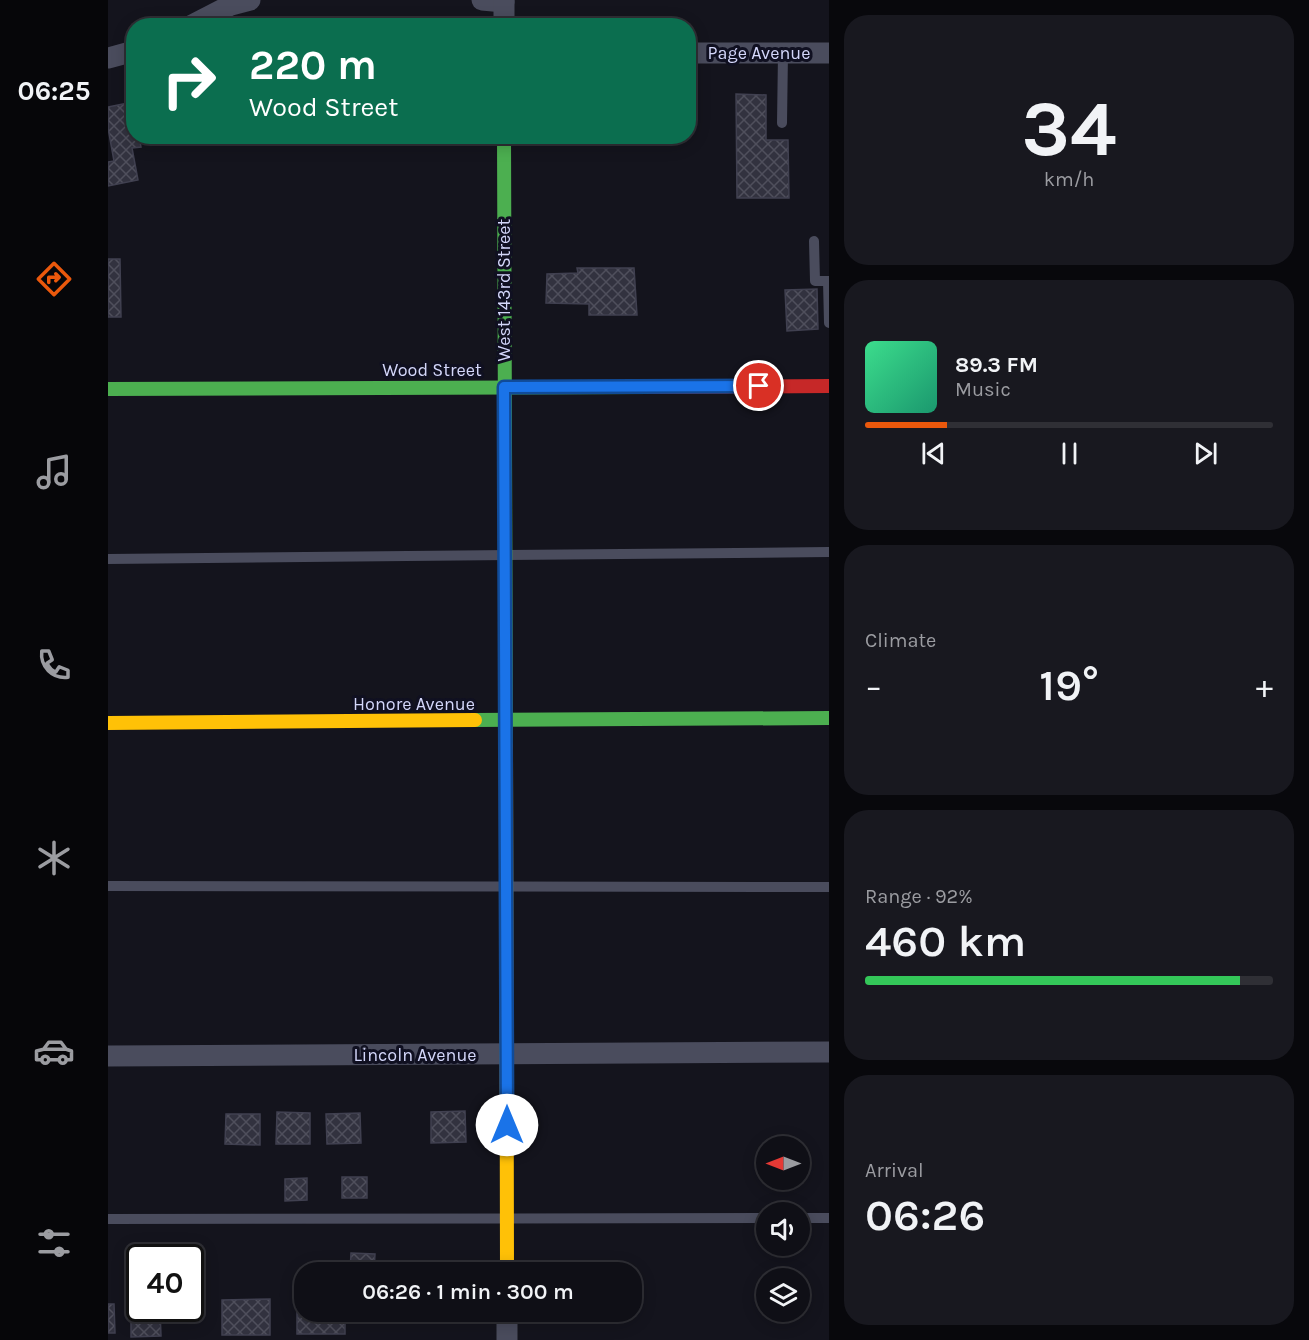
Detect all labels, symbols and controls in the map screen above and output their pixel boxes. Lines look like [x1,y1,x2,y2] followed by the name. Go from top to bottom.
[249,40,377,90] text: 220 m
[150,42,228,120] icon: right
[708,42,810,64] street label: Page Avenue
[18,75,90,107] text: 06:25
[1022,83,1116,175] text: 34
[249,91,398,123] text: Wood Street
[1044,168,1094,191] text: km/h
[493,218,515,361] street label: West 143rd Street
[33,258,75,300] icon: directions
[955,352,1038,378] text: 89.3 FM
[382,359,482,381] street label: Wood Street
[733,360,784,411] pin
[742,369,775,402] icon: arrive
[955,378,1011,401] text: Music
[917,437,950,470] icon: previous
[1053,437,1086,470] icon: pause
[1189,437,1222,470] icon: next
[33,451,75,493] icon: music
[865,629,936,652] text: Climate
[33,644,75,686] icon: phone
[1039,659,1099,711] text: 19°
[865,667,882,705] text: −
[1256,667,1273,705] text: +
[353,693,475,715] street label: Honore Avenue
[33,837,75,879] icon: climate
[865,885,973,908] text: Range · 92%
[865,915,1026,967] text: 460 km
[33,1030,75,1072] icon: car
[353,1044,477,1066] street label: Lincoln Avenue
[475,1093,539,1157] position arrow
[756,1136,810,1190] north arrow
[756,1136,810,1322] map controls
[865,1159,924,1182] text: Arrival
[865,1189,985,1241] text: 06:26
[756,1202,810,1256] button: sound
[33,1222,75,1264] icon: filters
[126,1244,204,1322] speed limit sign: 40
[756,1268,810,1322] button: layers
[362,1279,574,1305] text: 06:26 · 1 min · 300 m

